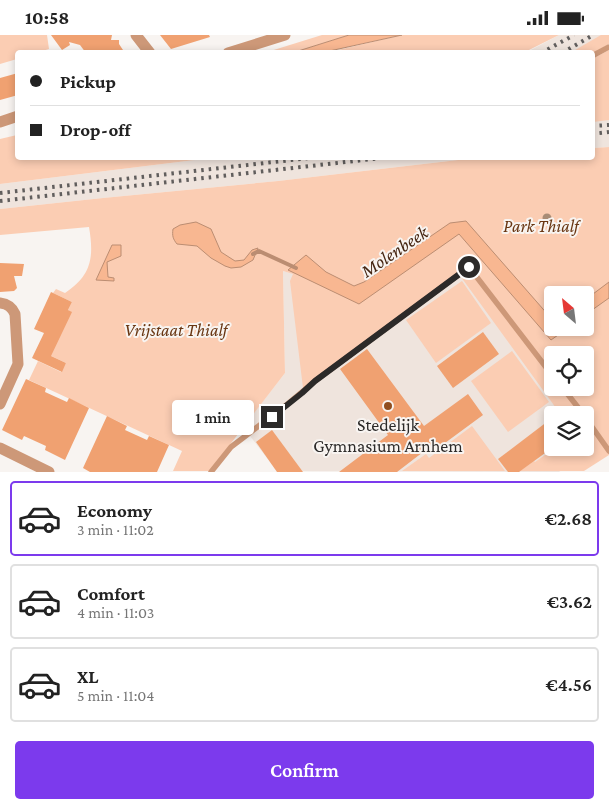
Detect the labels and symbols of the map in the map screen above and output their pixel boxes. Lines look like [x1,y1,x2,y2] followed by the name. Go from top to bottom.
[503,216,581,236] park label: Park Thialf
[356,221,432,282] water label: Molenbeek
[458,256,480,278] route start
[544,286,594,336] north arrow
[125,320,230,341] park label: Vrijstaat Thialf
[172,399,254,435] callout: 1 min
[382,400,394,412] marker: Stedelijk Gymnasium Arnhem
[261,406,283,428] route end
[313,415,463,456] place label: Stedelijk Gymnasium Arnhem

